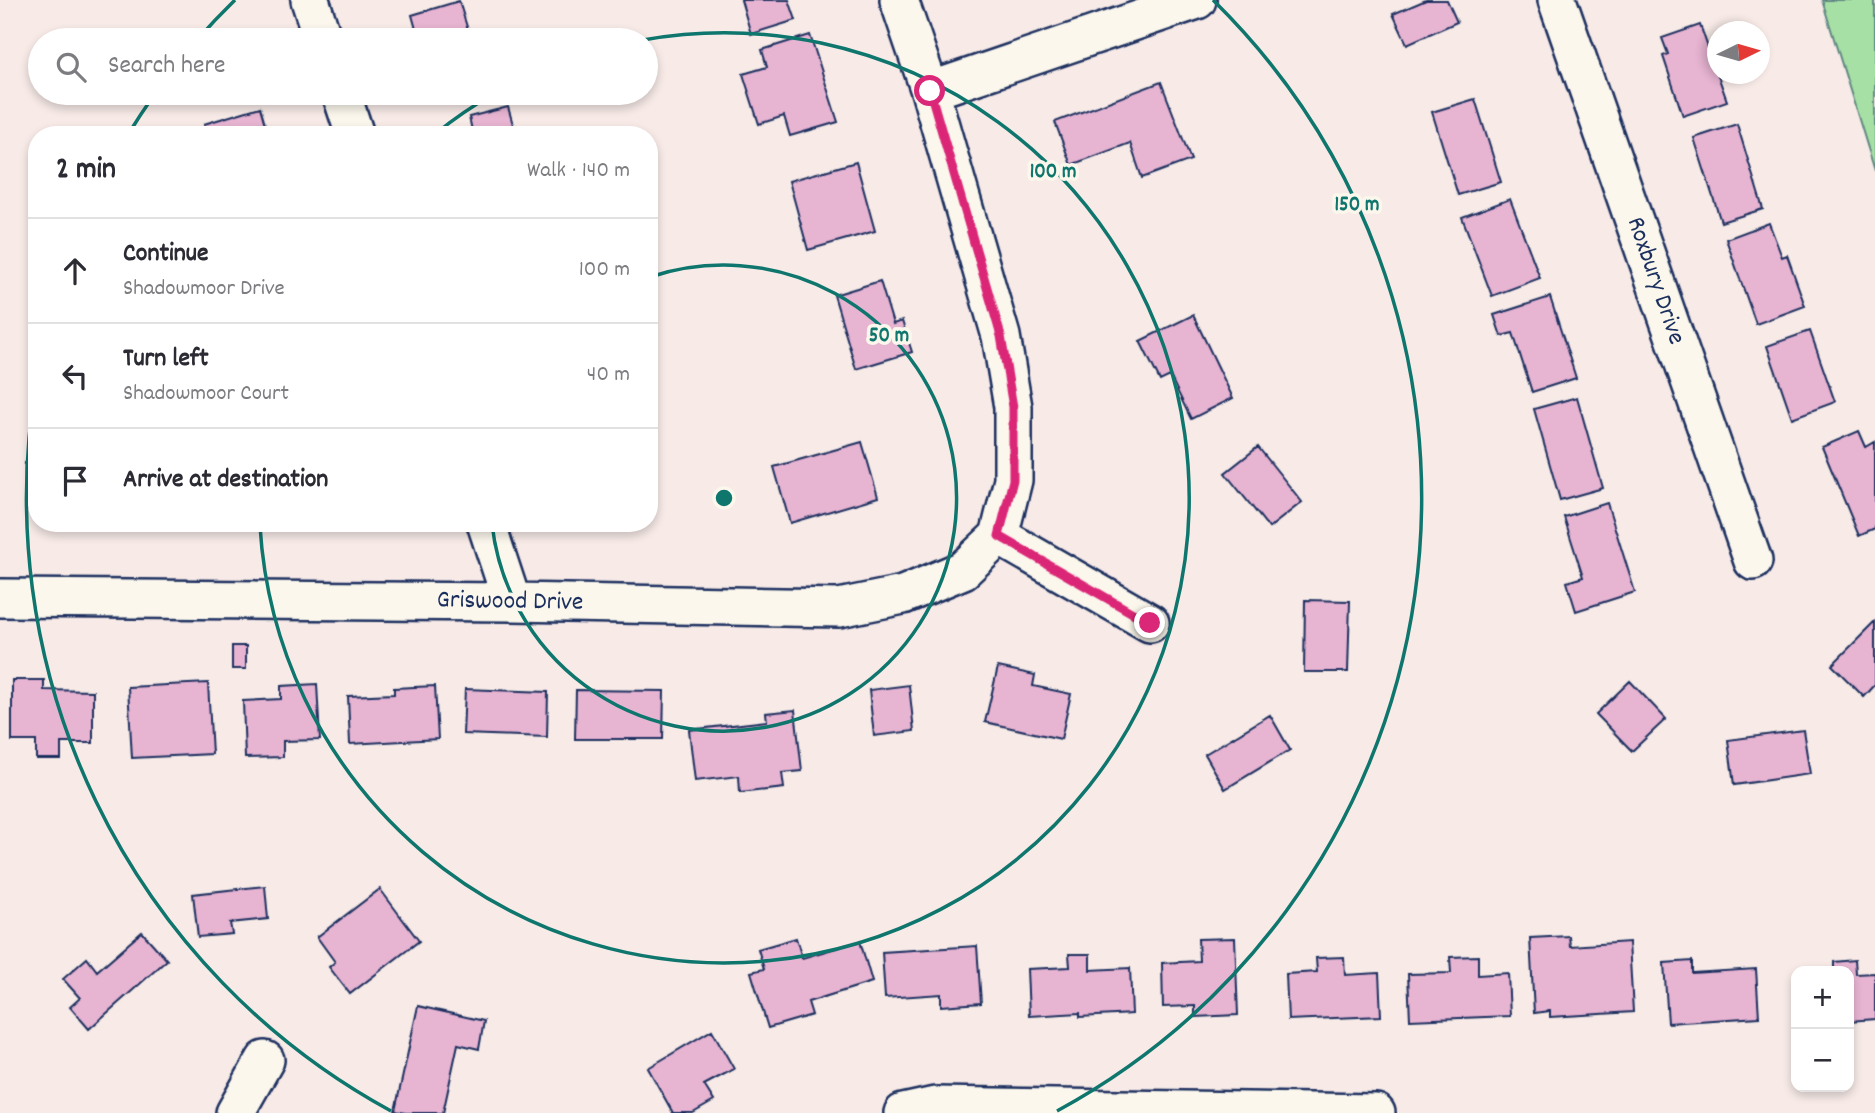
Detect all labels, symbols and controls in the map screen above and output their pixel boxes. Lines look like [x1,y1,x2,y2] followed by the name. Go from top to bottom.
[1707,21,1770,84] north arrow
[28,28,658,105] search box
[52,48,90,86] icon: search
[108,48,226,85] text: Search here
[914,75,945,106] route start
[56,150,116,193] text: 2 min
[527,155,630,188] text: Walk · 140 m
[1030,158,1076,188] text: 100 m
[1334,191,1380,221] text: 150 m
[1616,212,1694,350] street label: Roxbury Drive
[123,236,208,273] text: Continue
[56,252,94,290] icon: ahead
[579,254,630,287] text: 100 m
[123,273,285,306] text: Shadowmoor Drive
[869,322,909,352] text: 50 m
[123,341,209,378] text: Turn left
[56,357,94,395] icon: left
[587,359,630,392] text: 40 m
[123,378,289,411] text: Shadowmoor Court
[56,462,94,500] icon: arrive
[123,462,328,499] text: Arrive at destination
[712,486,736,510] centre of rings
[436,582,584,622] street label: Griswood Drive
[1134,607,1165,638] route end
[1791,966,1854,1092] map controls
[1791,966,1854,1029] button: +
[1791,1029,1854,1092] button: −

